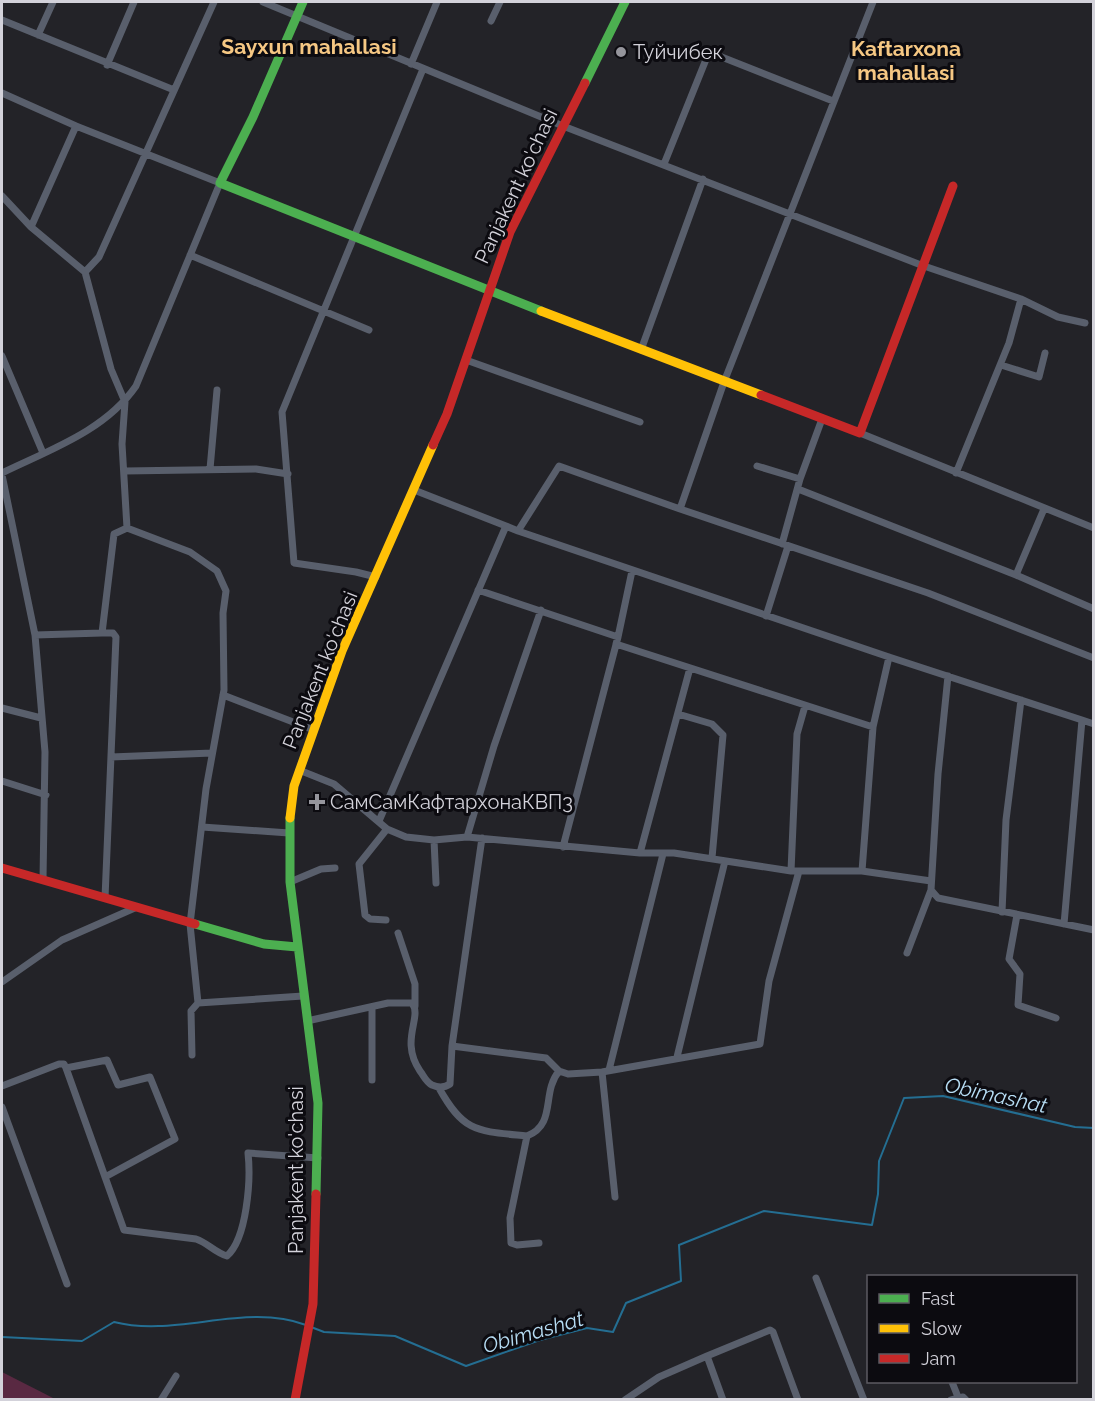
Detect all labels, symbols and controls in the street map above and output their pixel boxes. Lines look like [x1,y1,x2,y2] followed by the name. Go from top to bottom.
[221,34,397,59] district label: Sayxun mahallasi
[851,36,961,85] district label: Kaftarxona mahallasi
[633,40,723,64] place label: Туйчибек
[614,45,628,59] marker: Туйчибек
[470,105,562,267] street label: Panjakent ko'chasi
[277,588,363,752] street label: Panjakent ko'chasi
[330,790,573,814] place label: СамСамКафтархонаКВП3
[308,793,326,811] marker: СамСамКафтархонаКВП3
[943,1072,1050,1118] water label: Obimashat
[284,1086,308,1254] street label: Panjakent ko'chasi
[867,1275,1077,1383] legend
[921,1288,955,1309] text: Fast
[480,1306,587,1358] water label: Obimashat
[921,1318,962,1339] text: Slow
[921,1348,956,1369] text: Jam

